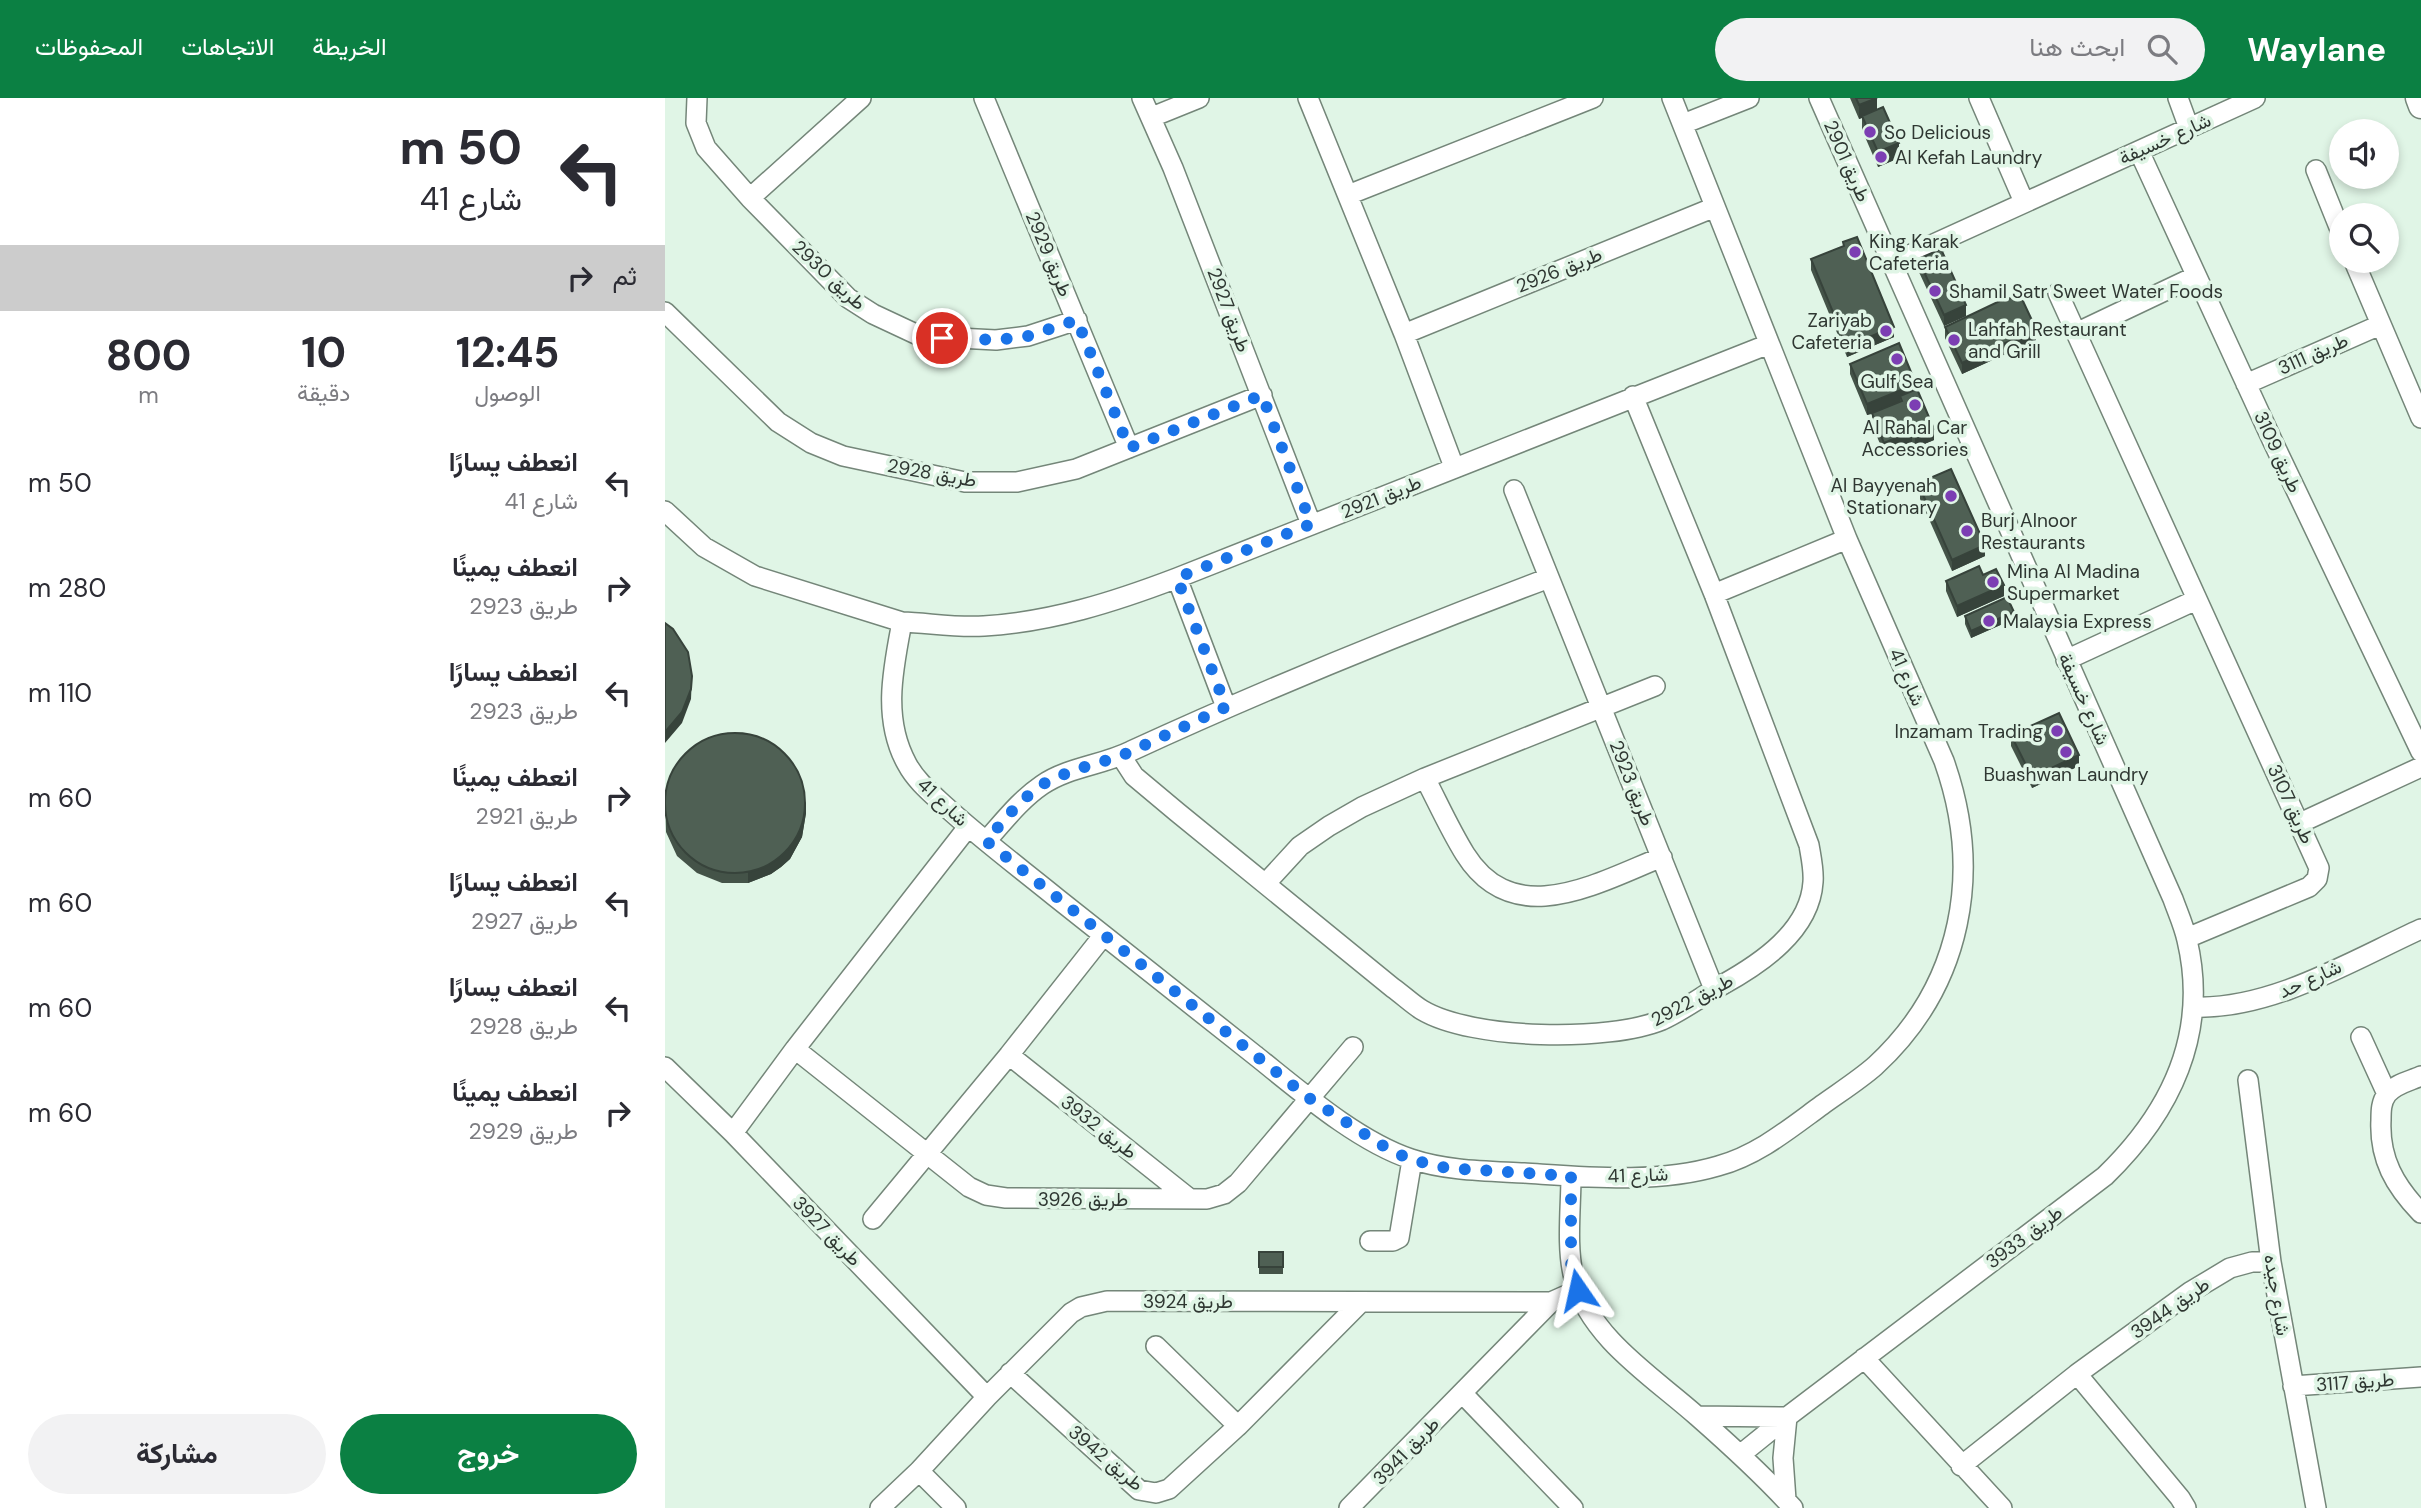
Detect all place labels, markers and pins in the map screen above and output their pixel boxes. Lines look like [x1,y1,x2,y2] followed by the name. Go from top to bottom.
[1884,120,1991,145] place label: So Delicious
[1862,124,1878,140] marker: So Delicious
[1895,145,2043,170] place label: Al Kefah Laundry
[1873,149,1889,165] marker: Al Kefah Laundry
[1869,229,1960,276] place label: King Karak Cafeteria
[1847,244,1863,260] marker: King Karak Cafeteria
[1949,279,2223,304] place label: Shamil Satr Sweet Water Foods
[1927,283,1943,299] marker: Shamil Satr Sweet Water Foods
[912,308,972,368] pin
[1792,308,1872,355] place label: Zariyab Cafeteria
[1968,317,2127,364] place label: Lahfah Restaurant and Grill
[1878,323,1894,339] marker: Zariyab Cafeteria
[1946,332,1962,348] marker: Lahfah Restaurant and Grill
[1889,351,1905,367] marker: Gulf Sea
[1860,369,1934,394] place label: Gulf Sea
[1907,397,1923,413] marker: Al Rahal Car Accessories
[1862,415,1968,462] place label: Al Rahal Car Accessories
[1830,473,1937,520] place label: Al Bayyenah Stationary
[1943,488,1959,504] marker: Al Bayyenah Stationary
[1981,508,2086,555] place label: Burj Alnoor Restaurants
[1959,523,1975,539] marker: Burj Alnoor Restaurants
[2007,559,2140,606] place label: Mina Al Madina Supermarket
[1985,574,2001,590] marker: Mina Al Madina Supermarket
[2003,609,2152,634] place label: Malaysia Express
[1981,613,1997,629] marker: Malaysia Express
[1894,719,2043,744] place label: Inzamam Trading
[2049,723,2065,739] marker: Inzamam Trading
[2058,744,2074,760] marker: Buashwan Laundry
[1983,762,2149,787] place label: Buashwan Laundry

